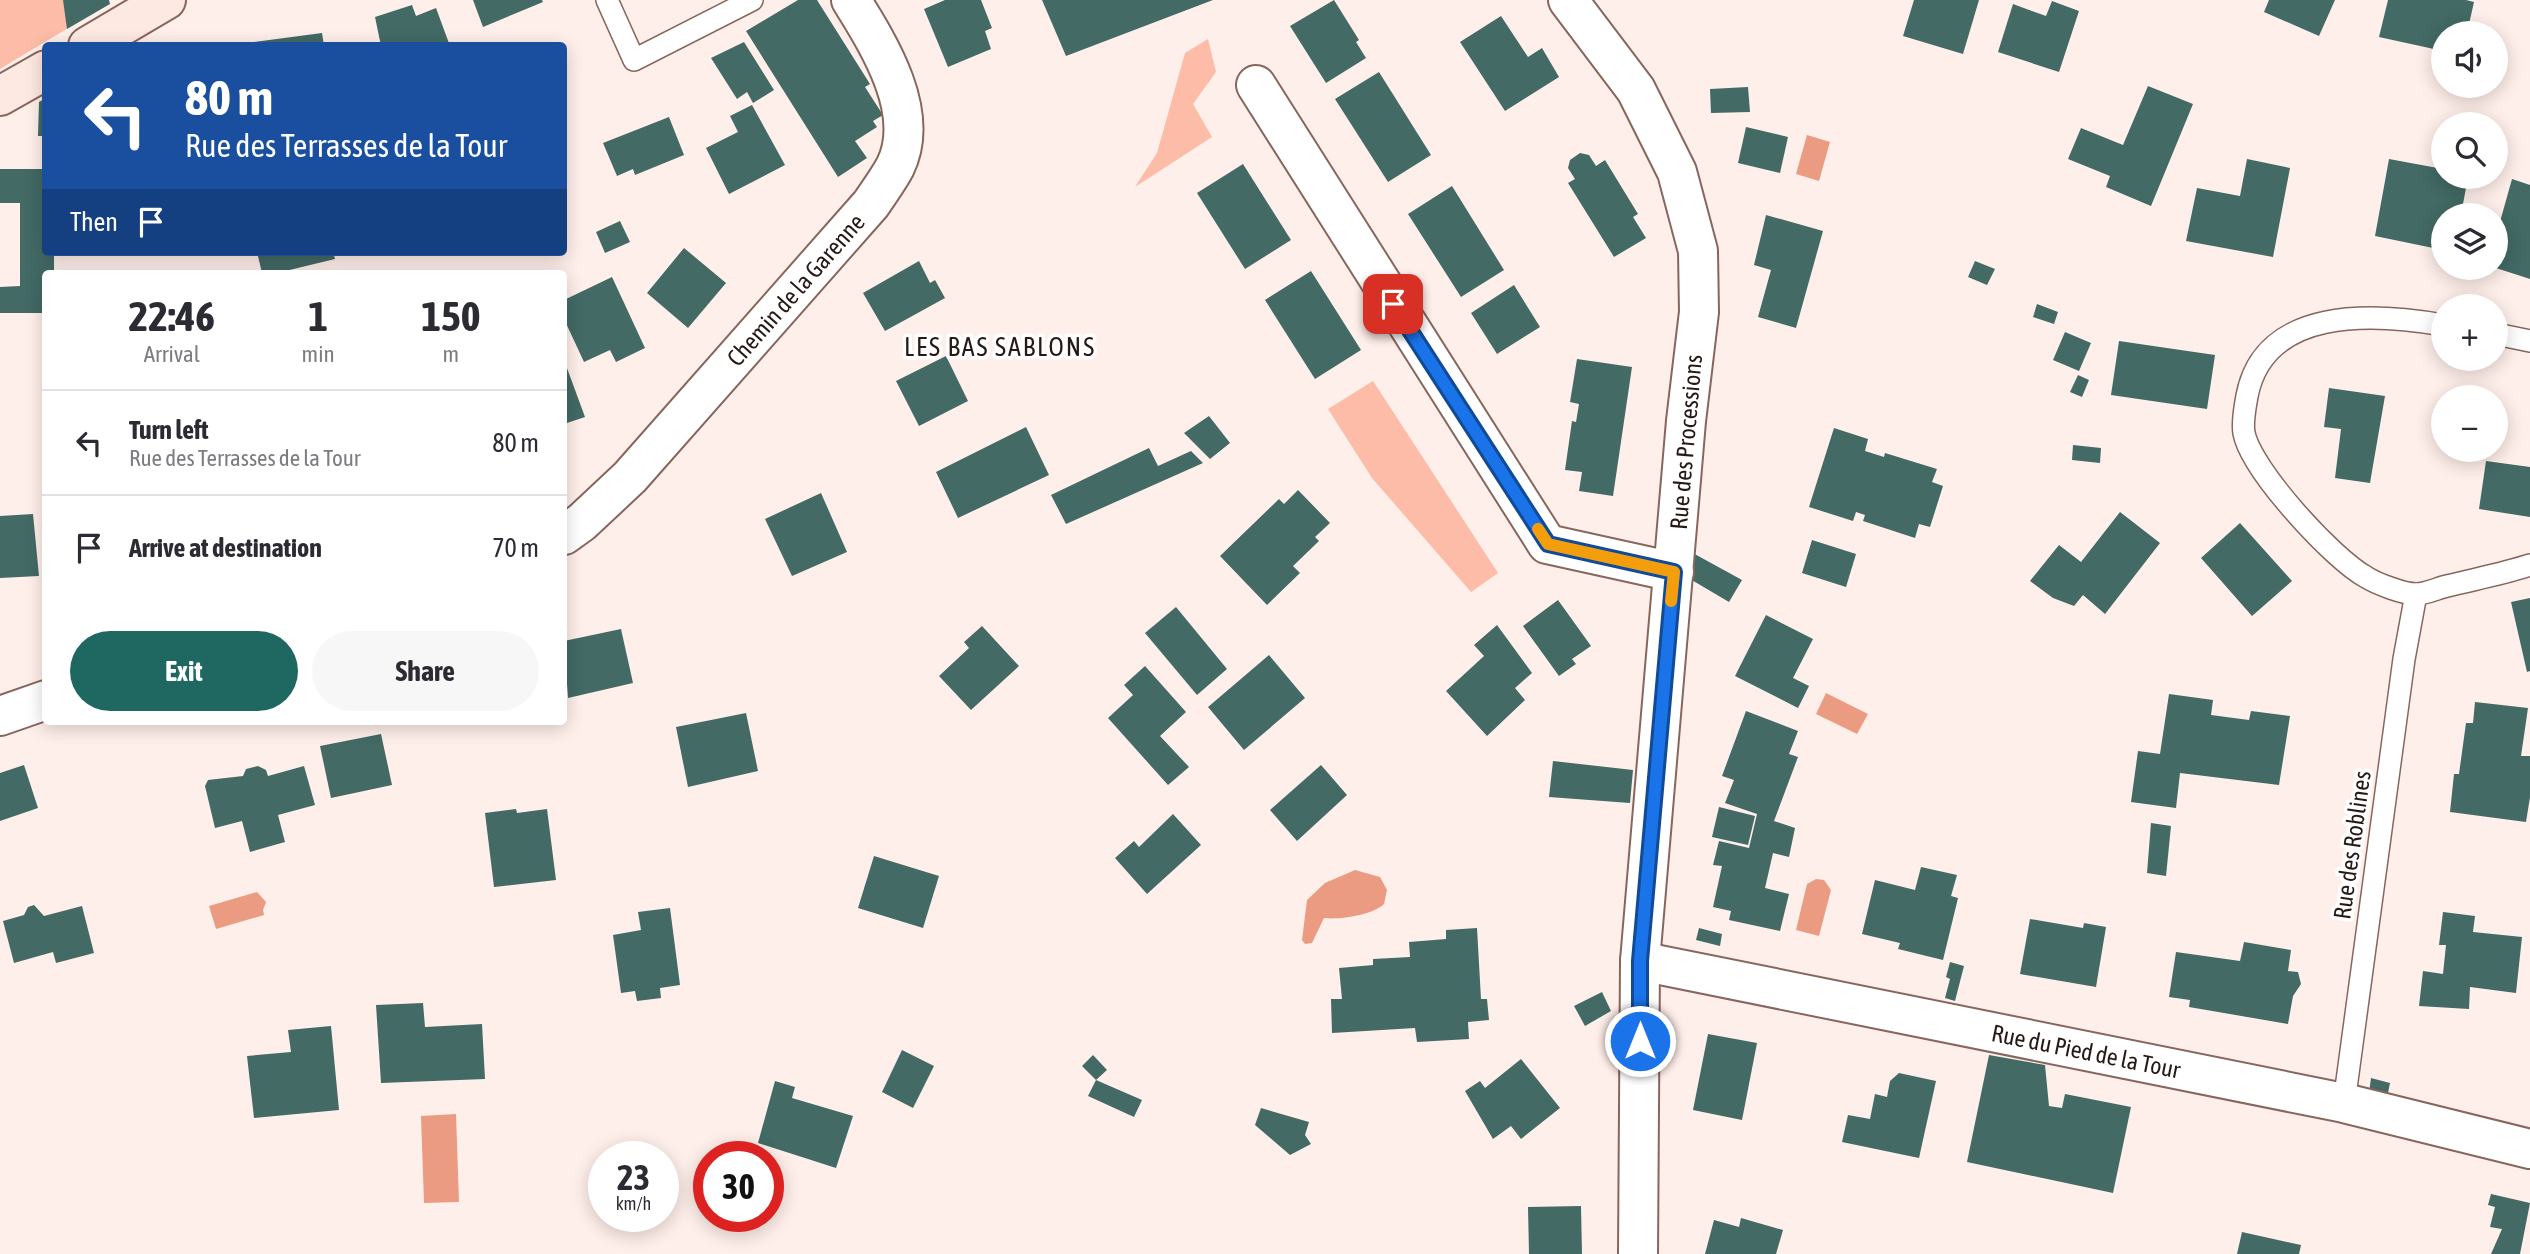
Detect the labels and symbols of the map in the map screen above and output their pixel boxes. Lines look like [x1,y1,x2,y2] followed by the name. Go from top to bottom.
[721,208,870,371] street label: Chemin de la Garenne
[1363,274,1423,334] pin
[904,332,1096,362] district label: LES BAS SABLONS
[1665,353,1707,531] street label: Rue des Processions
[2328,769,2376,921] street label: Rue des Roblines
[1603,1004,1677,1078] position arrow
[1989,1019,2184,1083] street label: Rue du Pied de la Tour
[693,1141,784,1232] speed limit sign: 30

